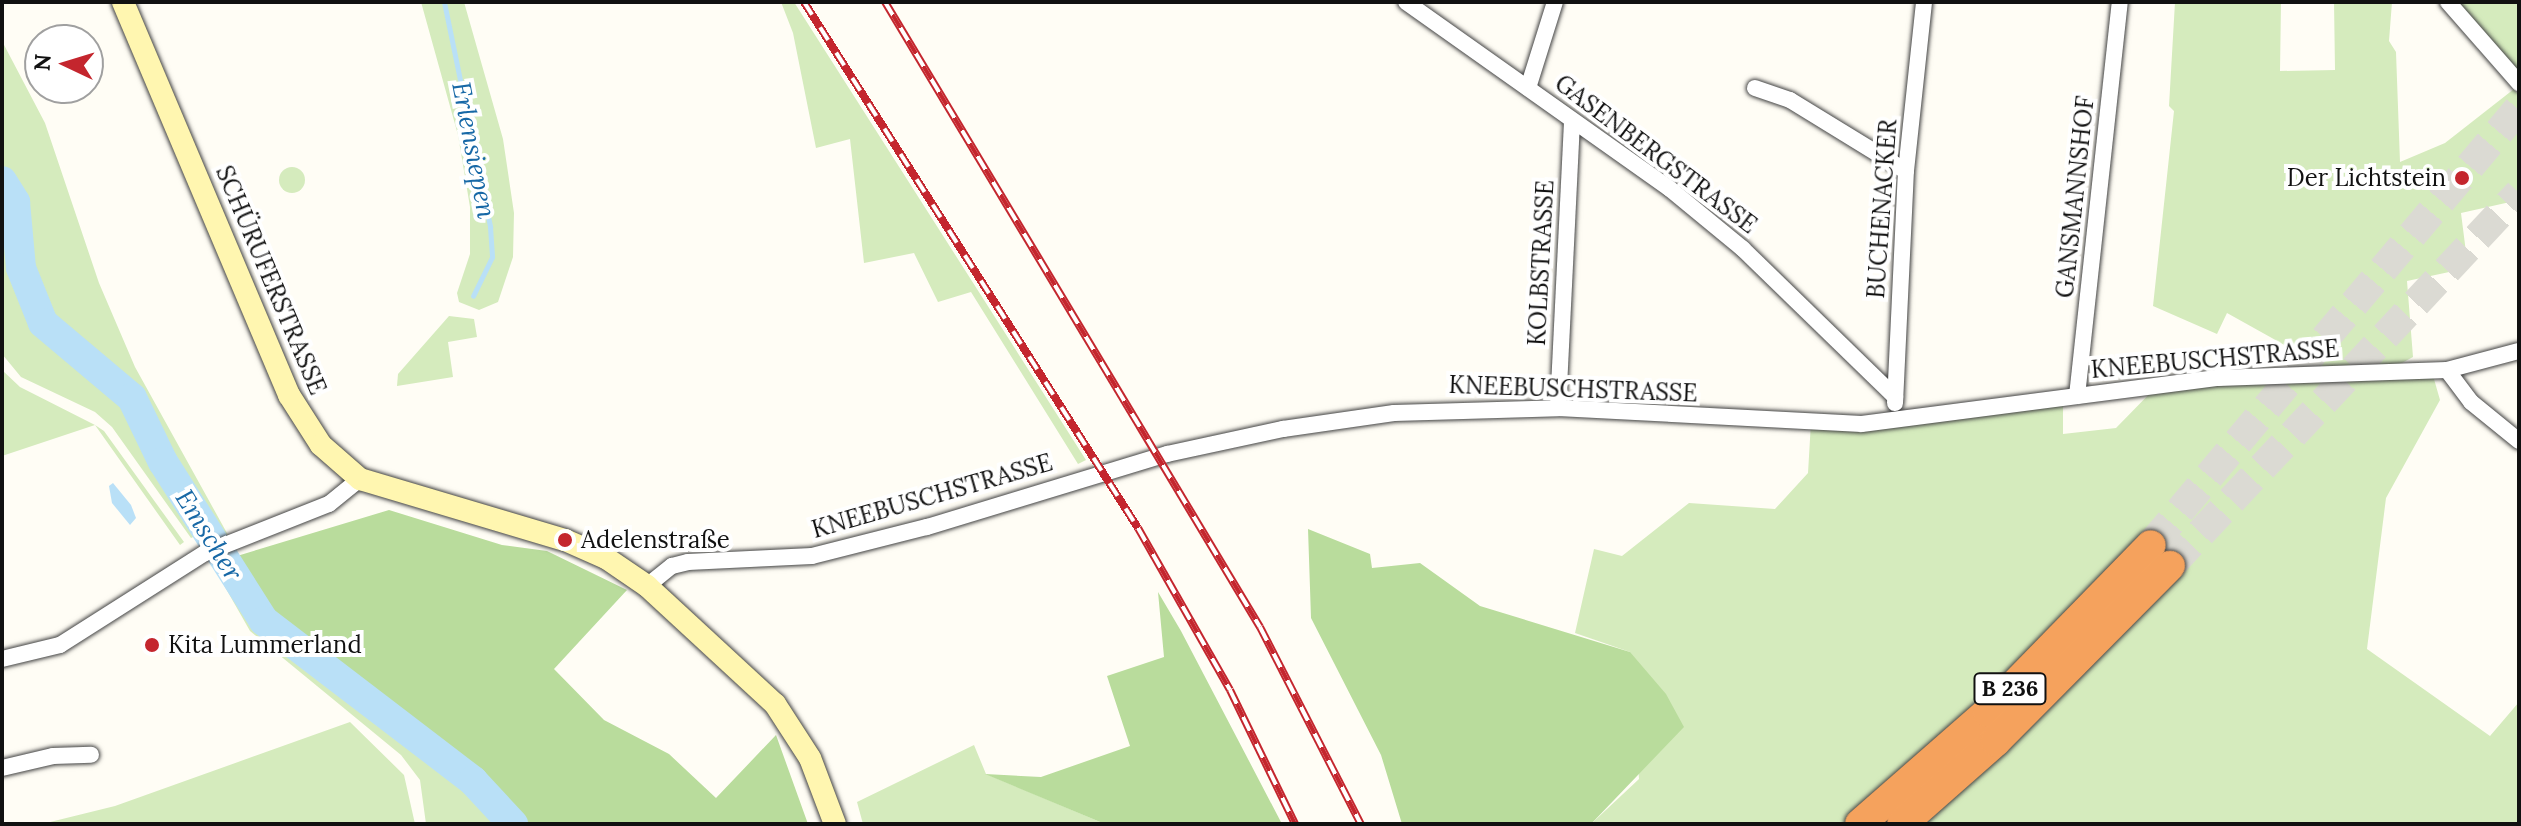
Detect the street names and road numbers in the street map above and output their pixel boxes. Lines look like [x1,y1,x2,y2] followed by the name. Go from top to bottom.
[1549,69,1763,239] street label: GASENBERGSTRASSE
[2050,95,2100,299] street label: GANSMANNSHOF
[1861,118,1903,300] street label: BUCHENACKER
[210,161,332,399] street label: SCHÜRUFERSTRASSE
[1522,179,1560,347] street label: KOLBSTRASSE
[2090,334,2340,384] street label: KNEEBUSCHSTRASSE
[1448,370,1698,408] street label: KNEEBUSCHSTRASSE
[808,448,1056,544] street label: KNEEBUSCHSTRASSE
[1972,671,2048,707] road number: B 236

